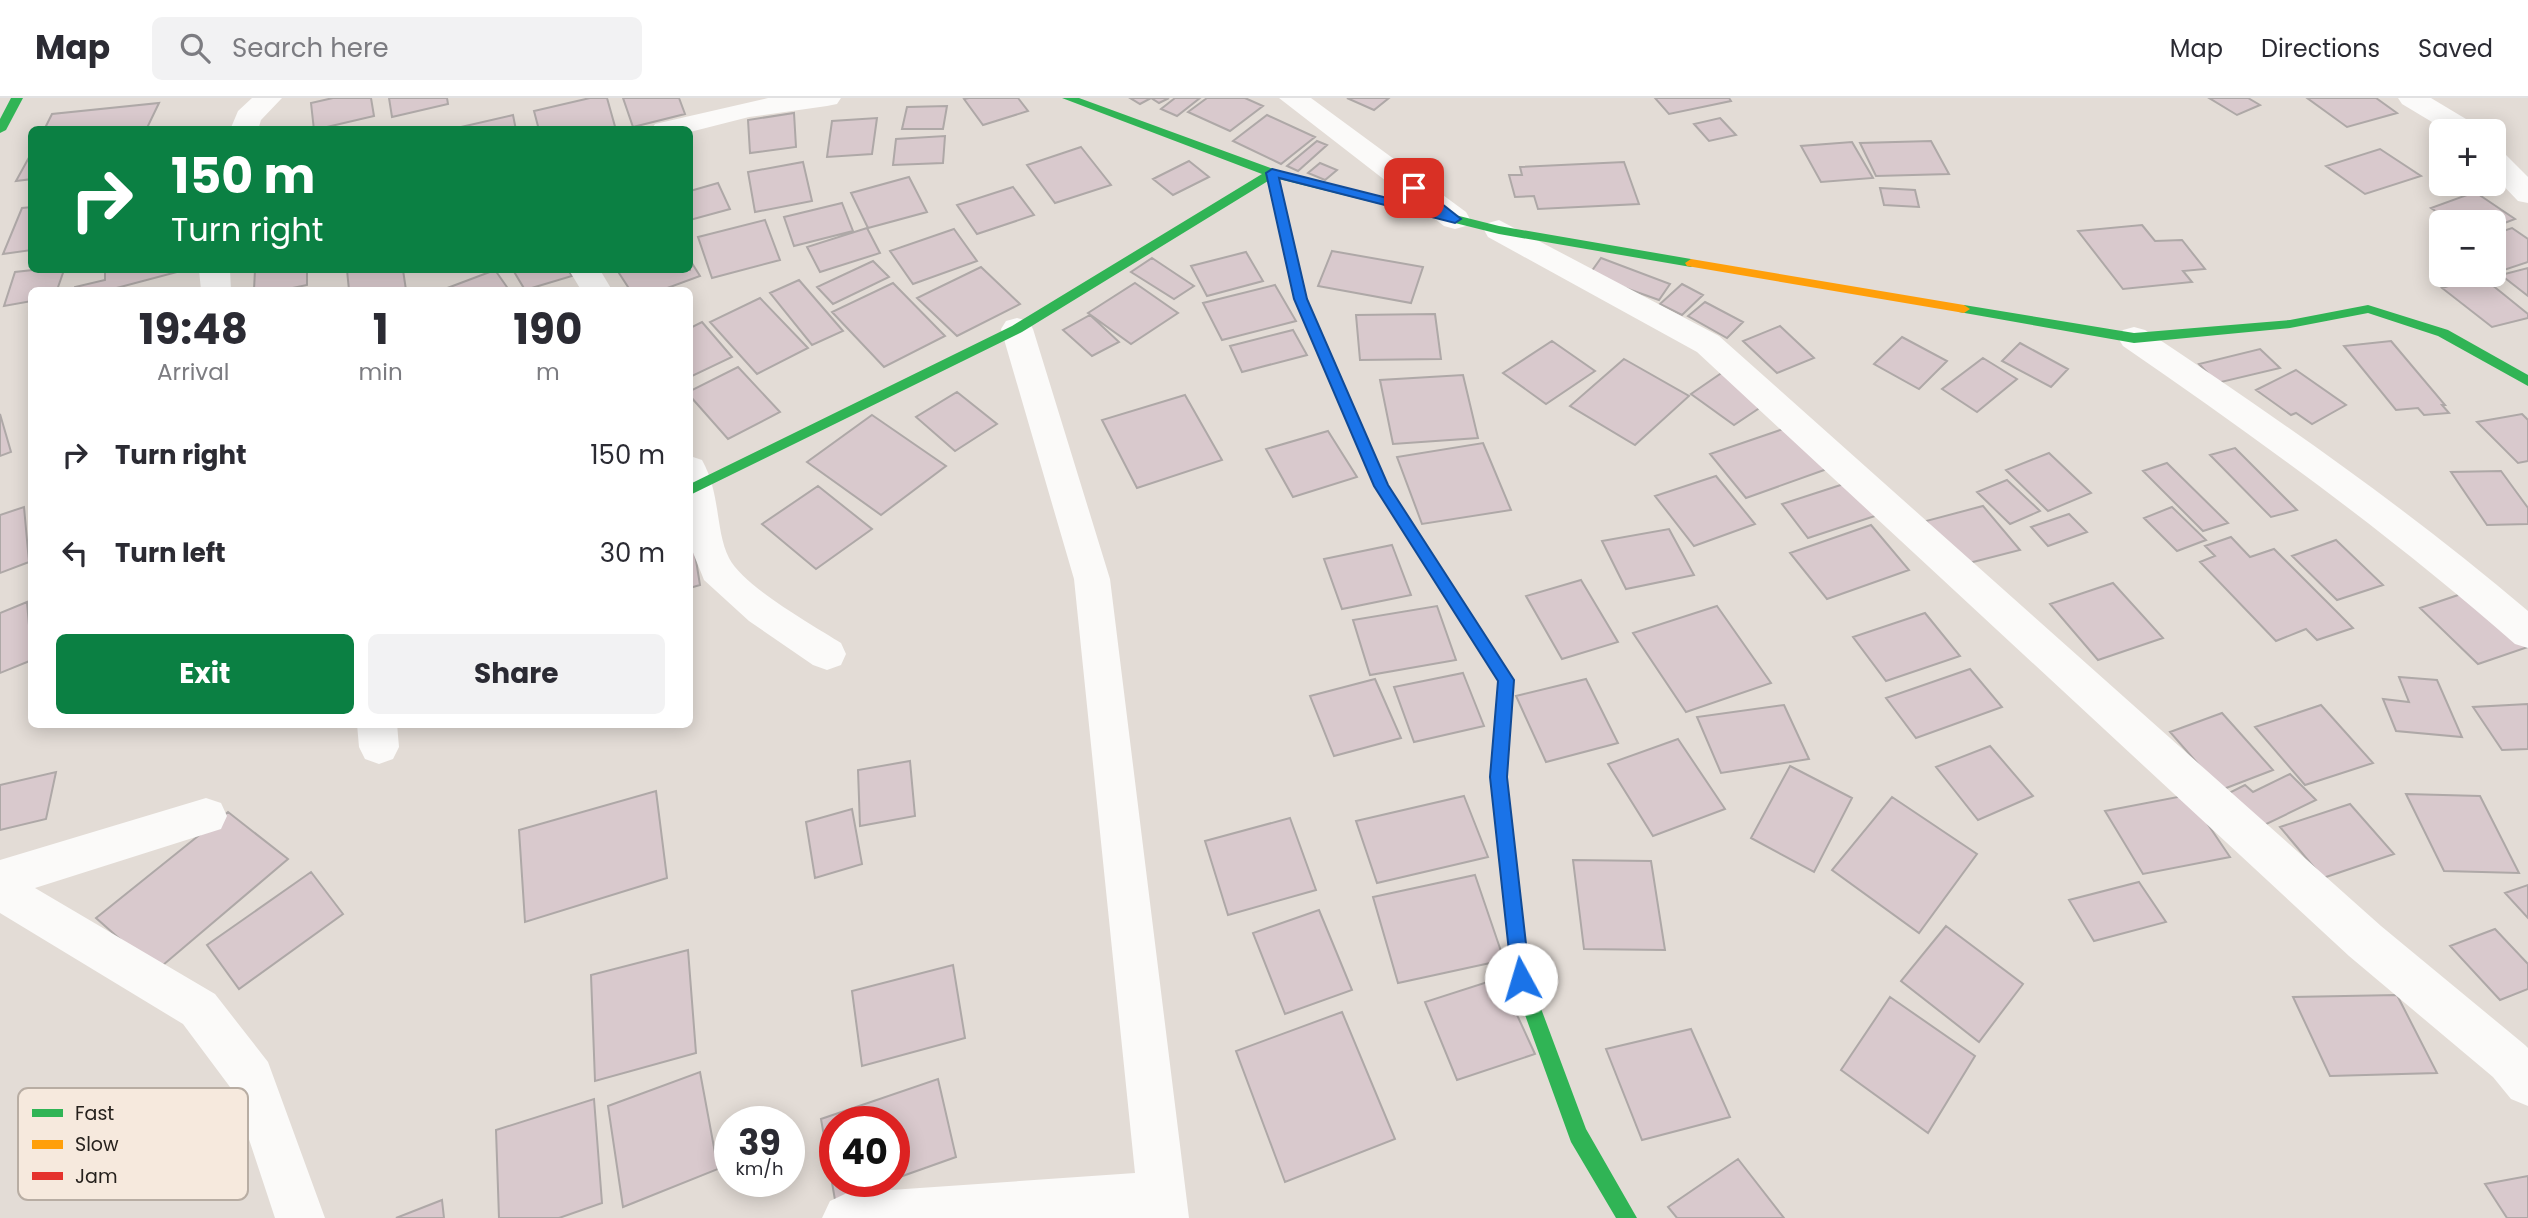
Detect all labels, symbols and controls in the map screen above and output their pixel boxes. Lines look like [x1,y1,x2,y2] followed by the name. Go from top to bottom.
[152,17,642,80] search box
[35,24,110,71] text: Map
[176,29,214,67] icon: search
[232,30,389,66] text: Search here
[2170,32,2223,65] text: Map
[2261,32,2380,65] text: Directions
[2418,32,2493,65] text: Saved
[2429,119,2506,287] map controls
[2429,119,2506,196] button: +
[171,142,316,210] text: 150 m
[56,154,147,245] icon: right
[1384,158,1444,218] pin
[1395,169,1433,207] icon: arrive
[171,207,323,252] text: Turn right
[2429,210,2506,287] button: −
[139,300,248,359] text: 19:48
[373,300,388,359] text: 1
[513,300,582,359] text: 190
[157,356,229,388] text: Arrival
[359,356,403,388] text: min
[536,356,560,388] text: m
[56,436,94,474] icon: right
[115,437,247,473] text: Turn right
[590,437,665,473] text: 150 m
[56,534,94,572] icon: left
[115,535,226,571] text: Turn left
[600,535,665,571] text: 30 m
[56,634,354,714] button: Exit
[368,634,665,714] button: Share
[1484,942,1558,1016] position arrow
[18,1088,248,1200] legend
[75,1100,114,1127] text: Fast
[819,1106,910,1197] speed limit sign: 40
[738,1118,781,1167] text: 39
[75,1131,119,1158] text: Slow
[736,1156,783,1181] text: km/h
[75,1163,117,1190] text: Jam

